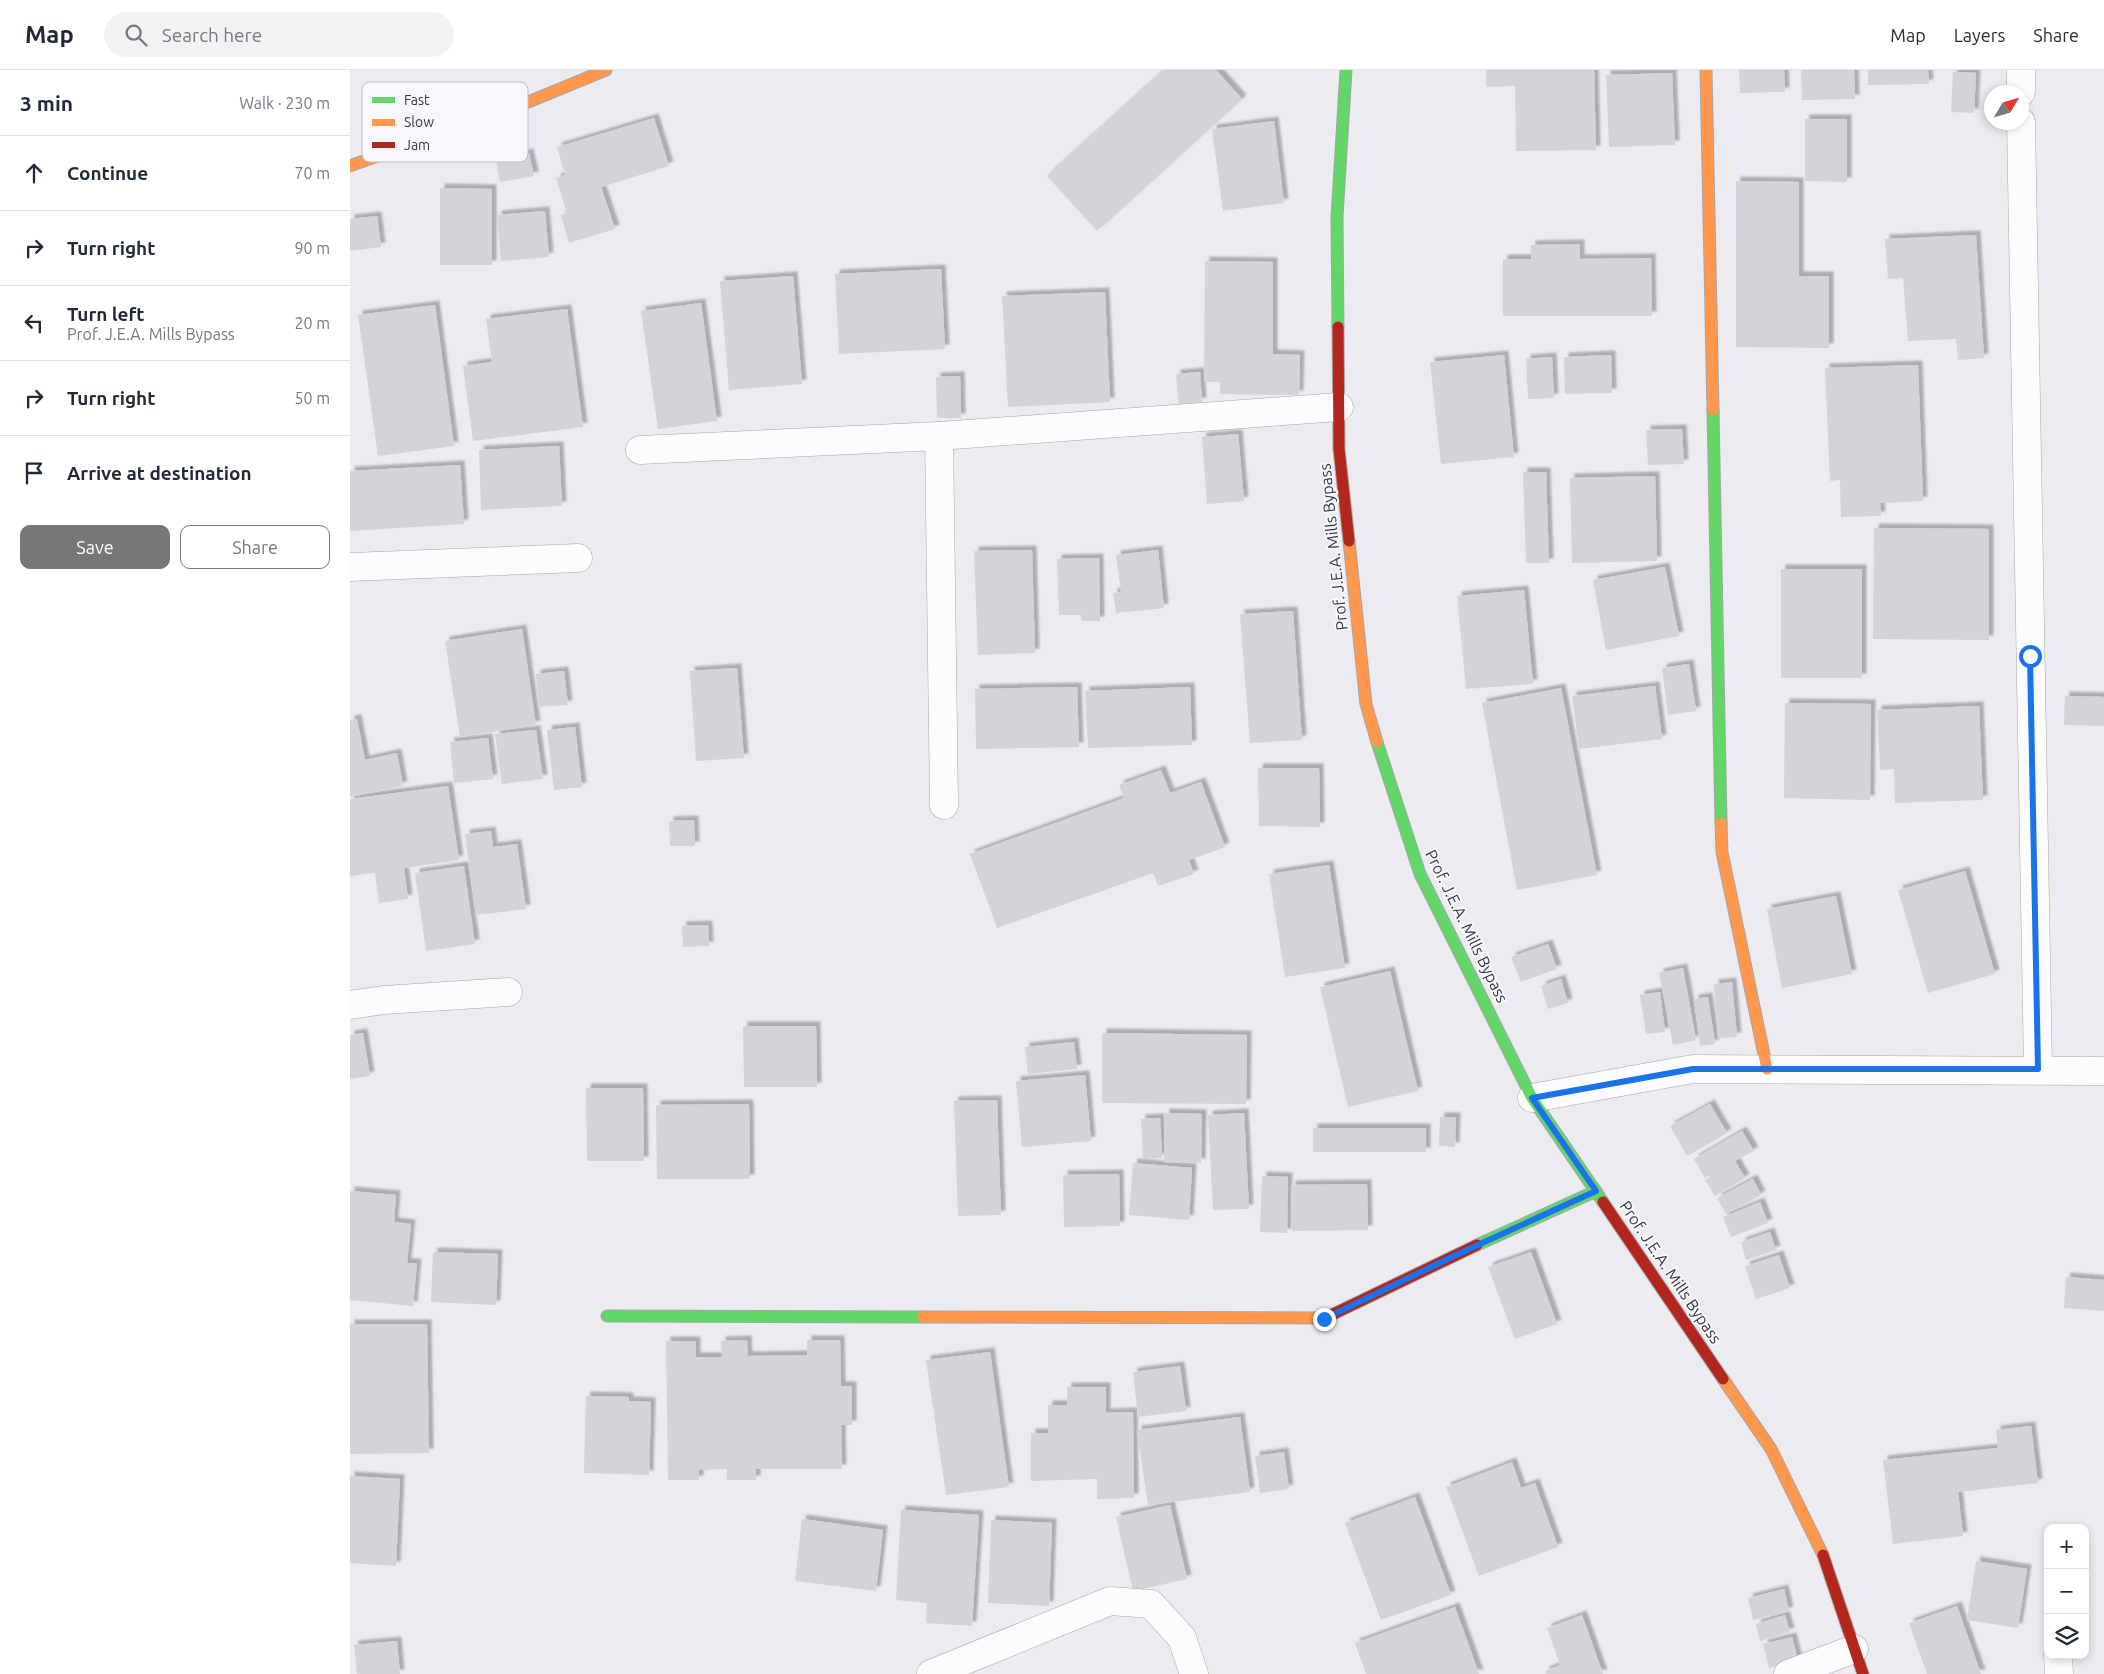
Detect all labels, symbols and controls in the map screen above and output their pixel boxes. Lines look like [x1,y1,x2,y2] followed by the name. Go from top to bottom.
[104,12,454,57] search box
[25,21,74,48] text: Map
[122,21,150,49] icon: search
[162,24,262,46] text: Search here
[1890,25,1926,45] text: Map
[1954,25,2005,45] text: Layers
[2033,25,2079,45] text: Share
[362,82,528,162] legend
[1984,85,2029,130] north arrow
[20,91,73,115] text: 3 min
[404,92,430,108] text: Fast
[239,94,330,112] text: Walk · 230 m
[404,114,434,130] text: Slow
[404,137,430,153] text: Jam
[20,159,48,187] icon: ahead
[67,162,148,184] text: Continue
[294,164,330,182] text: 70 m
[20,234,48,262] icon: right
[67,237,155,259] text: Turn right
[294,239,330,257] text: 90 m
[67,303,145,325] text: Turn left
[20,309,48,337] icon: left
[294,314,330,332] text: 20 m
[67,325,235,343] text: Prof. J.E.A. Mills Bypass
[20,384,48,412] icon: right
[67,387,155,409] text: Turn right
[294,389,330,407] text: 50 m
[20,459,48,487] icon: arrive
[67,462,252,484] text: Arrive at destination
[1315,463,1351,631] street label: Prof. J.E.A. Mills Bypass
[20,525,170,569] button: Save
[180,525,330,569] button: Share
[2019,645,2042,668] route start
[1422,847,1512,1005] street label: Prof. J.E.A. Mills Bypass
[1617,1197,1725,1347] street label: Prof. J.E.A. Mills Bypass
[1313,1308,1336,1331] route end
[2044,1524,2089,1659] map controls
[2044,1524,2089,1569] button: +
[2044,1569,2089,1614] button: −
[2044,1614,2089,1659] button: layers

